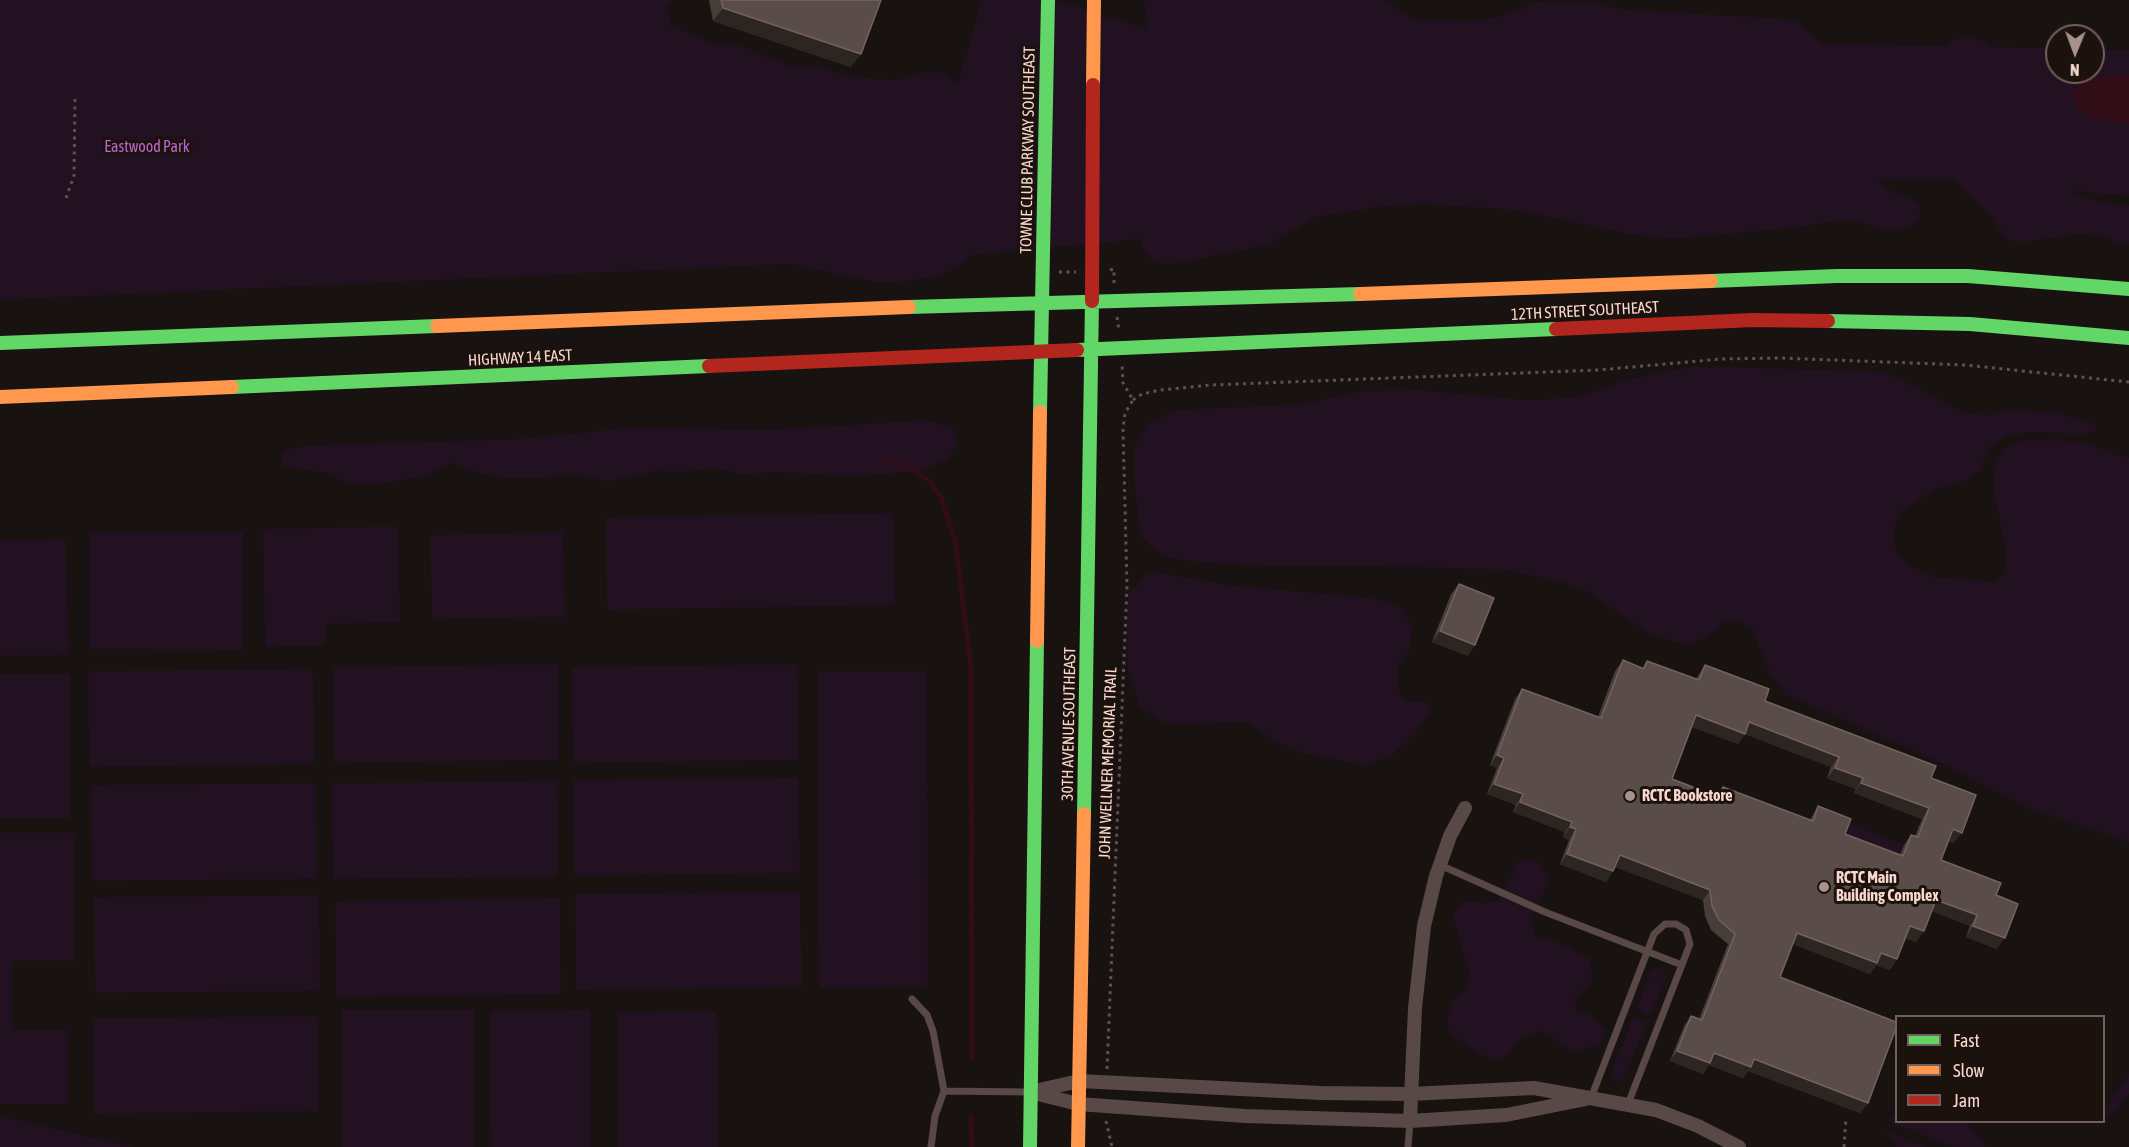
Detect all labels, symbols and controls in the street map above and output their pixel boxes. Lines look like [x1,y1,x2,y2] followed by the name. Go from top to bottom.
[2045,24,2105,84] north arrow
[1017,46,1039,254] street label: TOWNE CLUB PARKWAY SOUTHEAST
[2070,61,2080,79] text: N
[104,137,190,157] park label: Eastwood Park
[1510,298,1660,324] street label: 12TH STREET SOUTHEAST
[467,346,573,370] street label: HIGHWAY 14 EAST
[1058,647,1080,801] street label: 30TH AVENUE SOUTHEAST
[1095,667,1121,859] street label: JOHN WELLNER MEMORIAL TRAIL
[1642,786,1732,806] place label: RCTC Bookstore
[1623,789,1637,803] marker: RCTC Bookstore
[1836,868,1939,906] place label: RCTC Main Building Complex
[1817,880,1831,894] marker: RCTC Main Building Complex
[1895,1015,2105,1123] legend
[1953,1030,1980,1051] text: Fast
[1953,1060,1984,1081] text: Slow
[1953,1090,1980,1111] text: Jam

